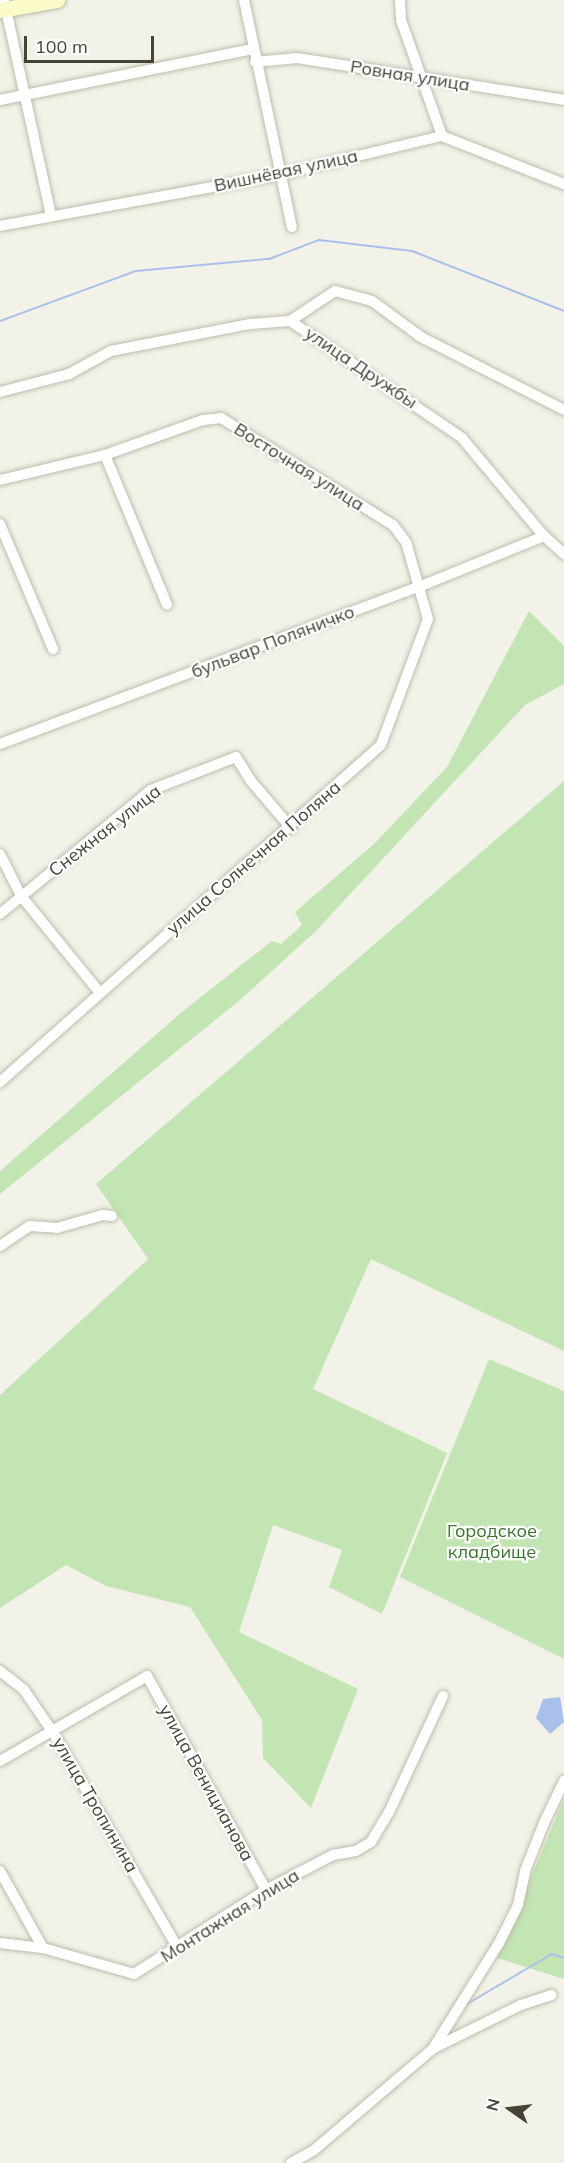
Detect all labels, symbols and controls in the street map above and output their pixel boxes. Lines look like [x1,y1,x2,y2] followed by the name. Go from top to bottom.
[27,24,158,62] scale bar
[35,35,88,58] text: 100 m
[349,56,471,96] street label: Ровная улица
[212,145,360,197] street label: Вишнёвая улица
[301,323,421,413] street label: улица Дружбы
[230,418,368,516] street label: Восточная улица
[188,601,358,683] street label: бульвар Поляничко
[163,777,345,939] street label: улица Солнечная Поляна
[45,781,165,881] street label: Снежная улица
[447,1521,537,1564] park label: Городское кладбище
[154,1701,258,1865] street label: улица Веницианова
[47,1733,143,1877] street label: улица Тропинина
[157,1865,303,1967] street label: Монтажная улица
[480,2079,540,2139] north arrow
[481,2096,504,2113] text: N

